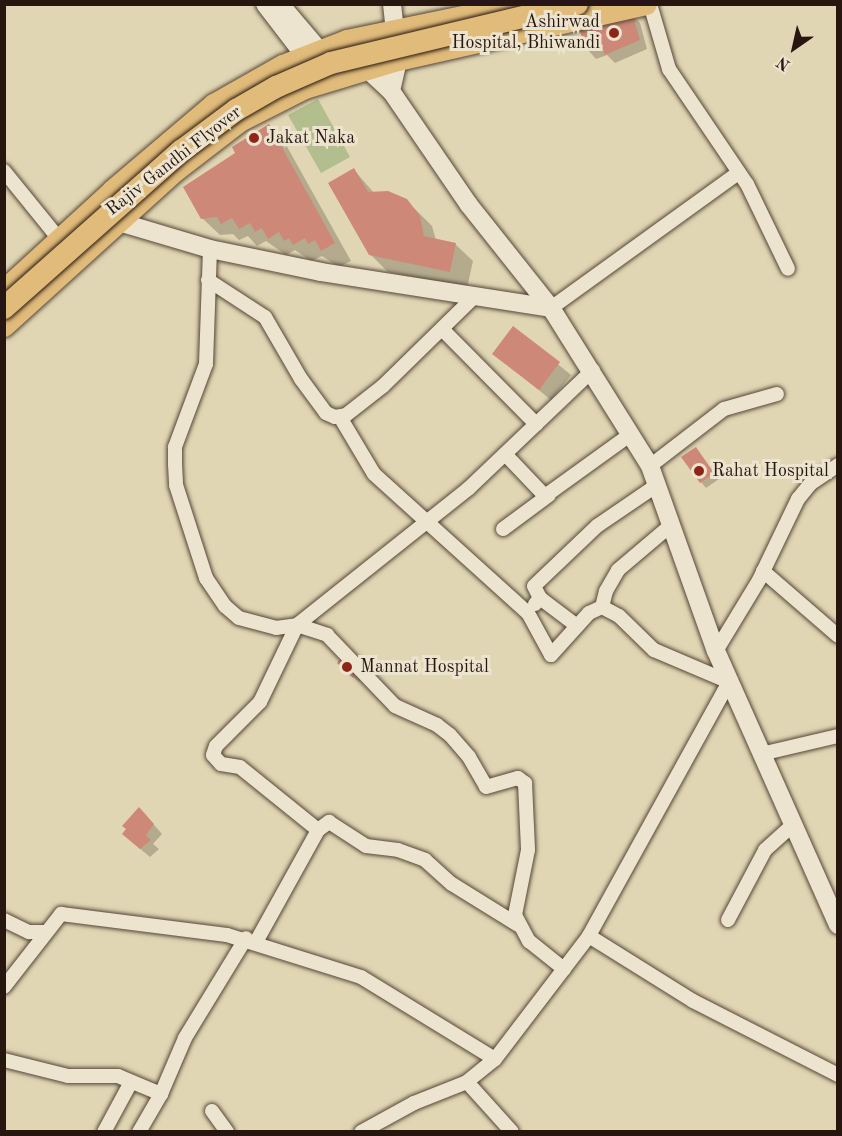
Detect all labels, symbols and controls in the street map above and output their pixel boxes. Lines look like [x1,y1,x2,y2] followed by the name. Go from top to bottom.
[451,12,600,54] place label: Ashirwad Hospital, Bhiwandi
[764,18,824,78] north arrow
[605,24,623,42] marker: Ashirwad Hospital, Bhiwandi
[774,53,793,73] text: N
[102,101,246,221] street label: Rajiv Gandhi Flyover
[266,127,355,149] place label: Jakat Naka
[247,131,261,145] marker: Jakat Naka
[712,460,829,482] place label: Rahat Hospital
[690,462,708,480] marker: Rahat Hospital
[360,656,489,678] place label: Mannat Hospital
[338,658,356,676] marker: Mannat Hospital

